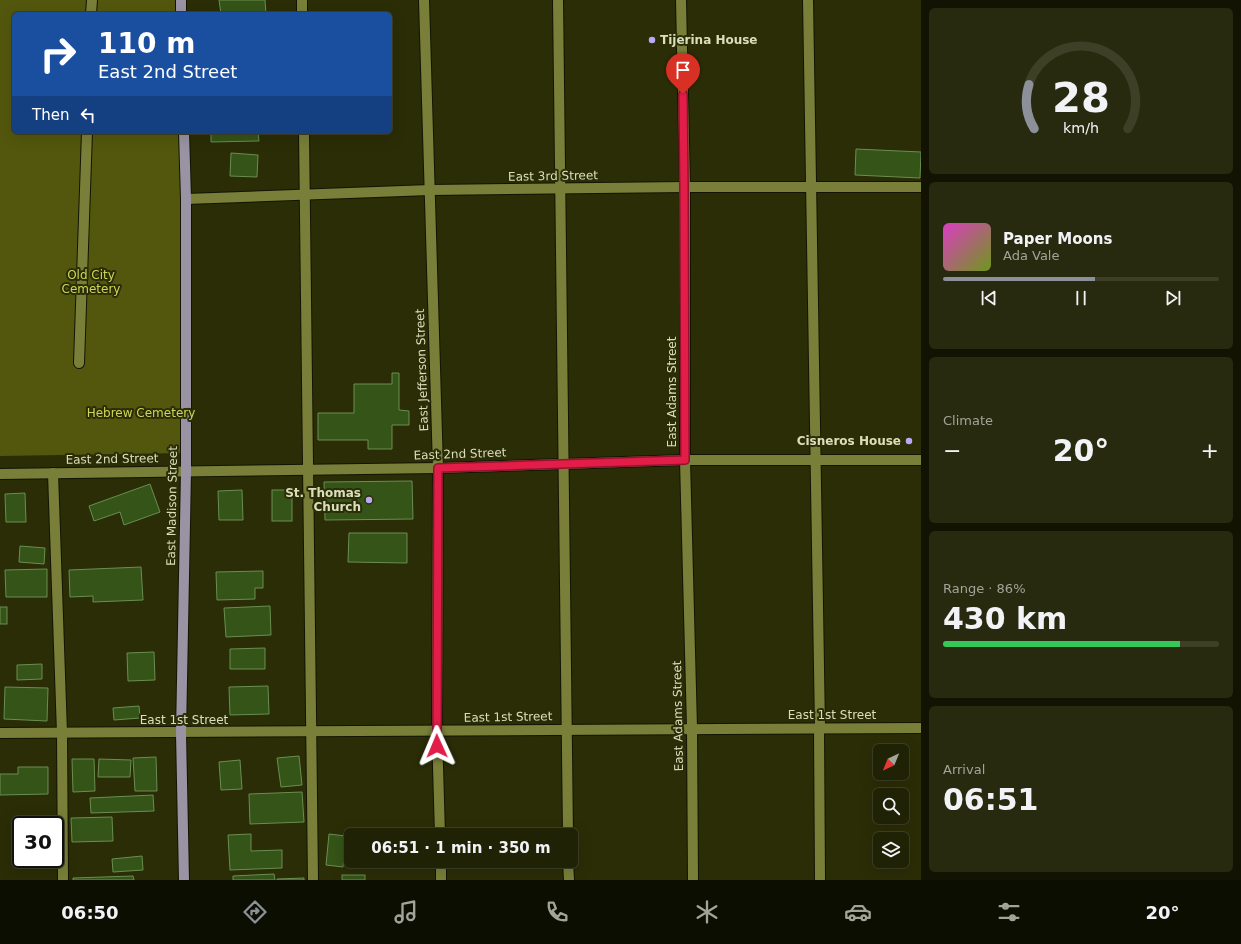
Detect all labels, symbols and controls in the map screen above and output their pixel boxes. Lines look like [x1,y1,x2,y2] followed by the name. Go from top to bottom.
[98,27,195,60] text: 110 m
[32,28,84,80] icon: right
[660,33,758,47] place label: Tijerina House
[647,35,657,45] marker: Tijerina House
[666,53,700,94] pin
[672,59,694,81] icon: arrive
[98,61,237,82] text: East 2nd Street
[1052,73,1110,122] text: 28
[77,104,99,126] icon: left
[32,106,69,124] text: Then
[1063,120,1099,136] text: km/h
[508,168,598,184] street label: East 3rd Street
[1003,230,1112,248] text: Paper Moons
[1003,248,1059,263] text: Ada Vale
[62,268,120,296] park label: Old City Cemetery
[978,287,1000,309] icon: previous
[1070,287,1092,309] icon: pause
[1162,287,1184,309] icon: next
[413,308,431,432] street label: East Jefferson Street
[665,336,679,447] street label: East Adams Street
[87,406,195,420] park label: Hebrew Cemetery
[943,413,993,428] text: Climate
[1053,433,1109,468] text: 20°
[797,434,901,448] place label: Cisneros House
[904,436,914,446] marker: Cisneros House
[943,438,961,463] text: −
[1201,438,1219,463] text: +
[413,445,507,463] street label: East 2nd Street
[164,446,180,566] street label: East Madison Street
[65,451,159,467] street label: East 2nd Street
[285,486,361,514] place label: St. Thomas Church
[364,495,374,505] marker: St. Thomas Church
[943,581,1026,596] text: Range · 86%
[943,601,1067,636] text: 430 km
[670,660,686,772] street label: East Adams Street
[788,708,877,722] street label: East 1st Street
[464,709,553,725] street label: East 1st Street
[140,713,229,727] street label: East 1st Street
[416,725,458,767] position arrow
[873,744,909,780] north arrow
[873,744,909,868] map controls
[943,762,985,777] text: Arrival
[943,782,1039,817] text: 06:51
[873,788,909,824] button: search
[12,816,64,868] speed limit sign: 30
[873,832,909,868] button: layers
[371,839,551,857] text: 06:51 · 1 min · 350 m
[241,898,269,926] icon: directions
[392,898,420,926] icon: music
[543,898,571,926] icon: phone
[693,898,721,926] icon: climate
[844,898,872,926] icon: car
[995,898,1023,926] icon: filters
[61,902,119,923] text: 06:50
[1146,902,1180,923] text: 20°

